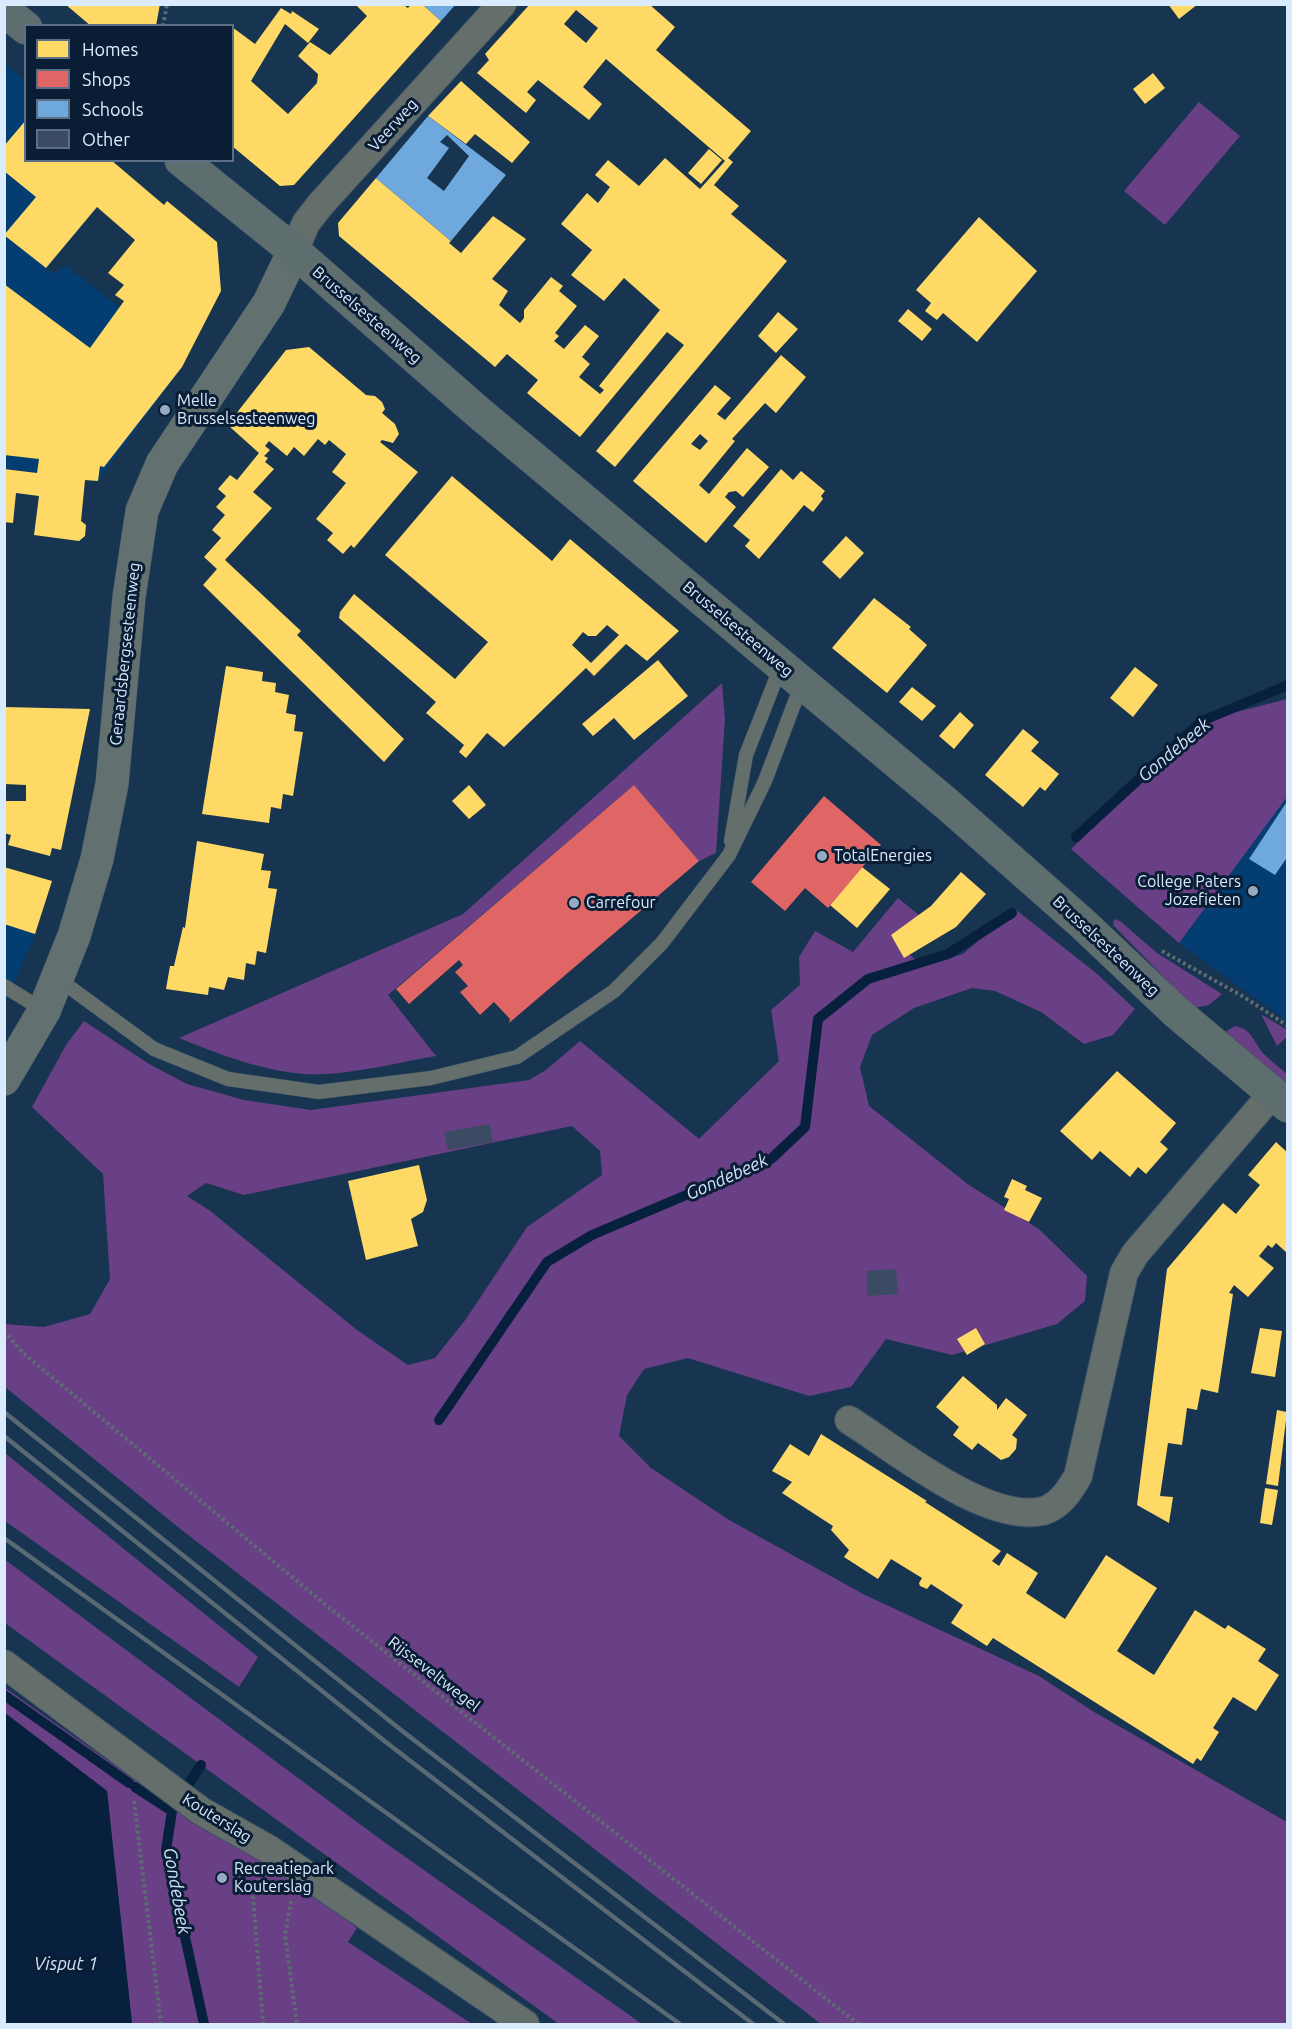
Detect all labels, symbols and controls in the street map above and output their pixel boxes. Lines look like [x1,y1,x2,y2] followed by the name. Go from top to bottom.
[24,24,234,162] legend
[82,39,138,59] text: Homes
[82,69,131,89] text: Shops
[364,95,422,155] street label: Veerweg
[82,99,144,119] text: Schools
[82,129,130,149] text: Other
[308,262,426,368] street label: Brusselsesteenweg
[177,391,315,429] place label: Melle Brusselsesteenweg
[158,403,172,417] marker: Melle Brusselsesteenweg
[106,562,144,746] street label: Geraardsbergsesteenweg
[679,577,797,681] street label: Brusselsesteenweg
[1133,713,1215,787] water label: Gondebeek
[834,846,932,866] place label: TotalEnergies
[815,849,829,863] marker: TotalEnergies
[1137,872,1241,910] place label: College Paters Jozefieten
[1246,884,1260,898] marker: College Paters Jozefieten
[1049,892,1163,1000] street label: Brusselsesteenweg
[586,893,656,913] place label: Carrefour
[567,896,581,910] marker: Carrefour
[682,1149,772,1205] water label: Gondebeek
[384,1632,484,1716] street label: Rijsseveltwegel
[179,1789,255,1847] street label: Kouterslag
[159,1846,195,1936] water label: Gondebeek
[234,1859,334,1897] place label: Recreatiepark Kouterslag
[215,1871,229,1885] marker: Recreatiepark Kouterslag
[34,1953,98,1975] water label: Visput 1

